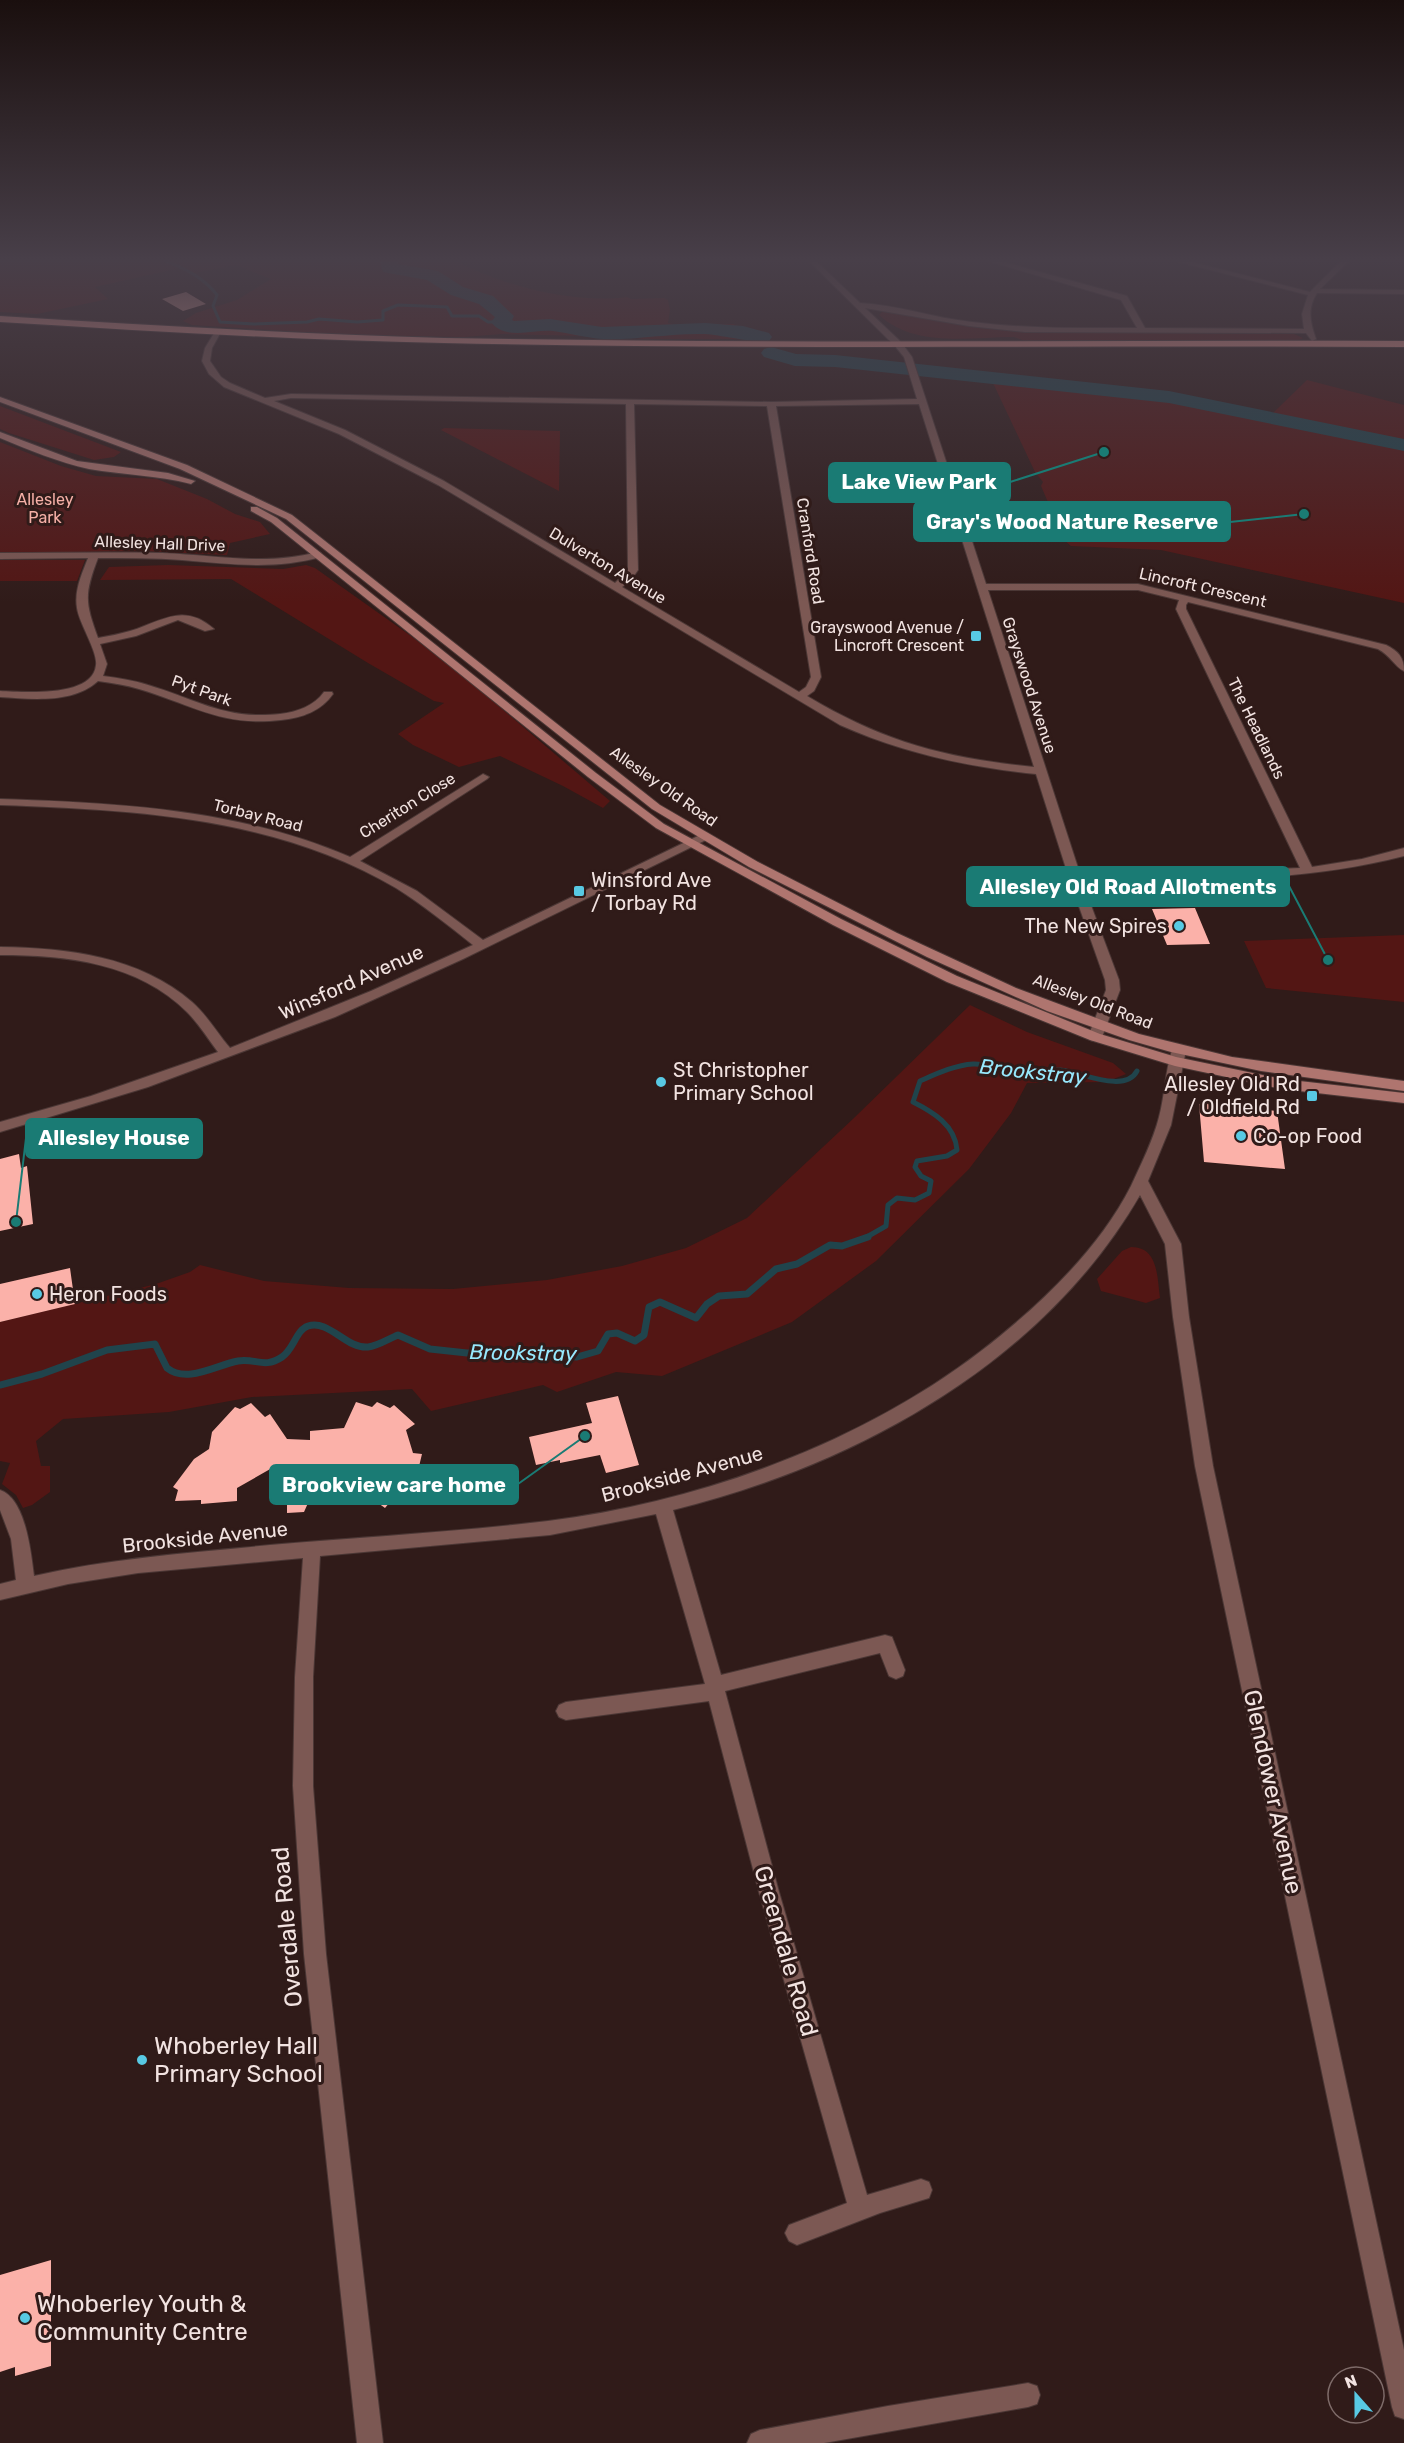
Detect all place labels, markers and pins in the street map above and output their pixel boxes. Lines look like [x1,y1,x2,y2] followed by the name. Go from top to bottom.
[829,463,1010,502] callout: Lake View Park
[914,502,1230,541] callout: Gray's Wood Nature Reserve
[810,618,964,655] place label: Grayswood Avenue / Lincroft Crescent
[969,629,983,643] marker: Grayswood Avenue / Lincroft Crescent
[967,867,1289,906] callout: Allesley Old Road Allotments
[591,868,712,915] place label: Winsford Ave / Torbay Rd
[572,884,586,898] marker: Winsford Ave / Torbay Rd
[1024,914,1167,938] place label: The New Spires
[1172,919,1186,933] marker: The New Spires
[673,1058,814,1105] place label: St Christopher Primary School
[1164,1072,1300,1119] place label: Allesley Old Rd / Oldfield Rd
[654,1075,668,1089] marker: St Christopher Primary School
[1305,1089,1319,1103] marker: Allesley Old Rd / Oldfield Rd
[26,1119,202,1158] callout: Allesley House
[1253,1124,1362,1148] place label: Co-op Food
[1234,1129,1248,1143] marker: Co-op Food
[49,1282,167,1306] place label: Heron Foods
[30,1287,44,1301] marker: Heron Foods
[270,1465,518,1504] callout: Brookview care home
[154,2032,323,2088] place label: Whoberley Hall Primary School
[135,2053,149,2067] marker: Whoberley Hall Primary School
[37,2290,248,2346] place label: Whoberley Youth & Community Centre
[18,2311,32,2325] marker: Whoberley Youth & Community Centre

